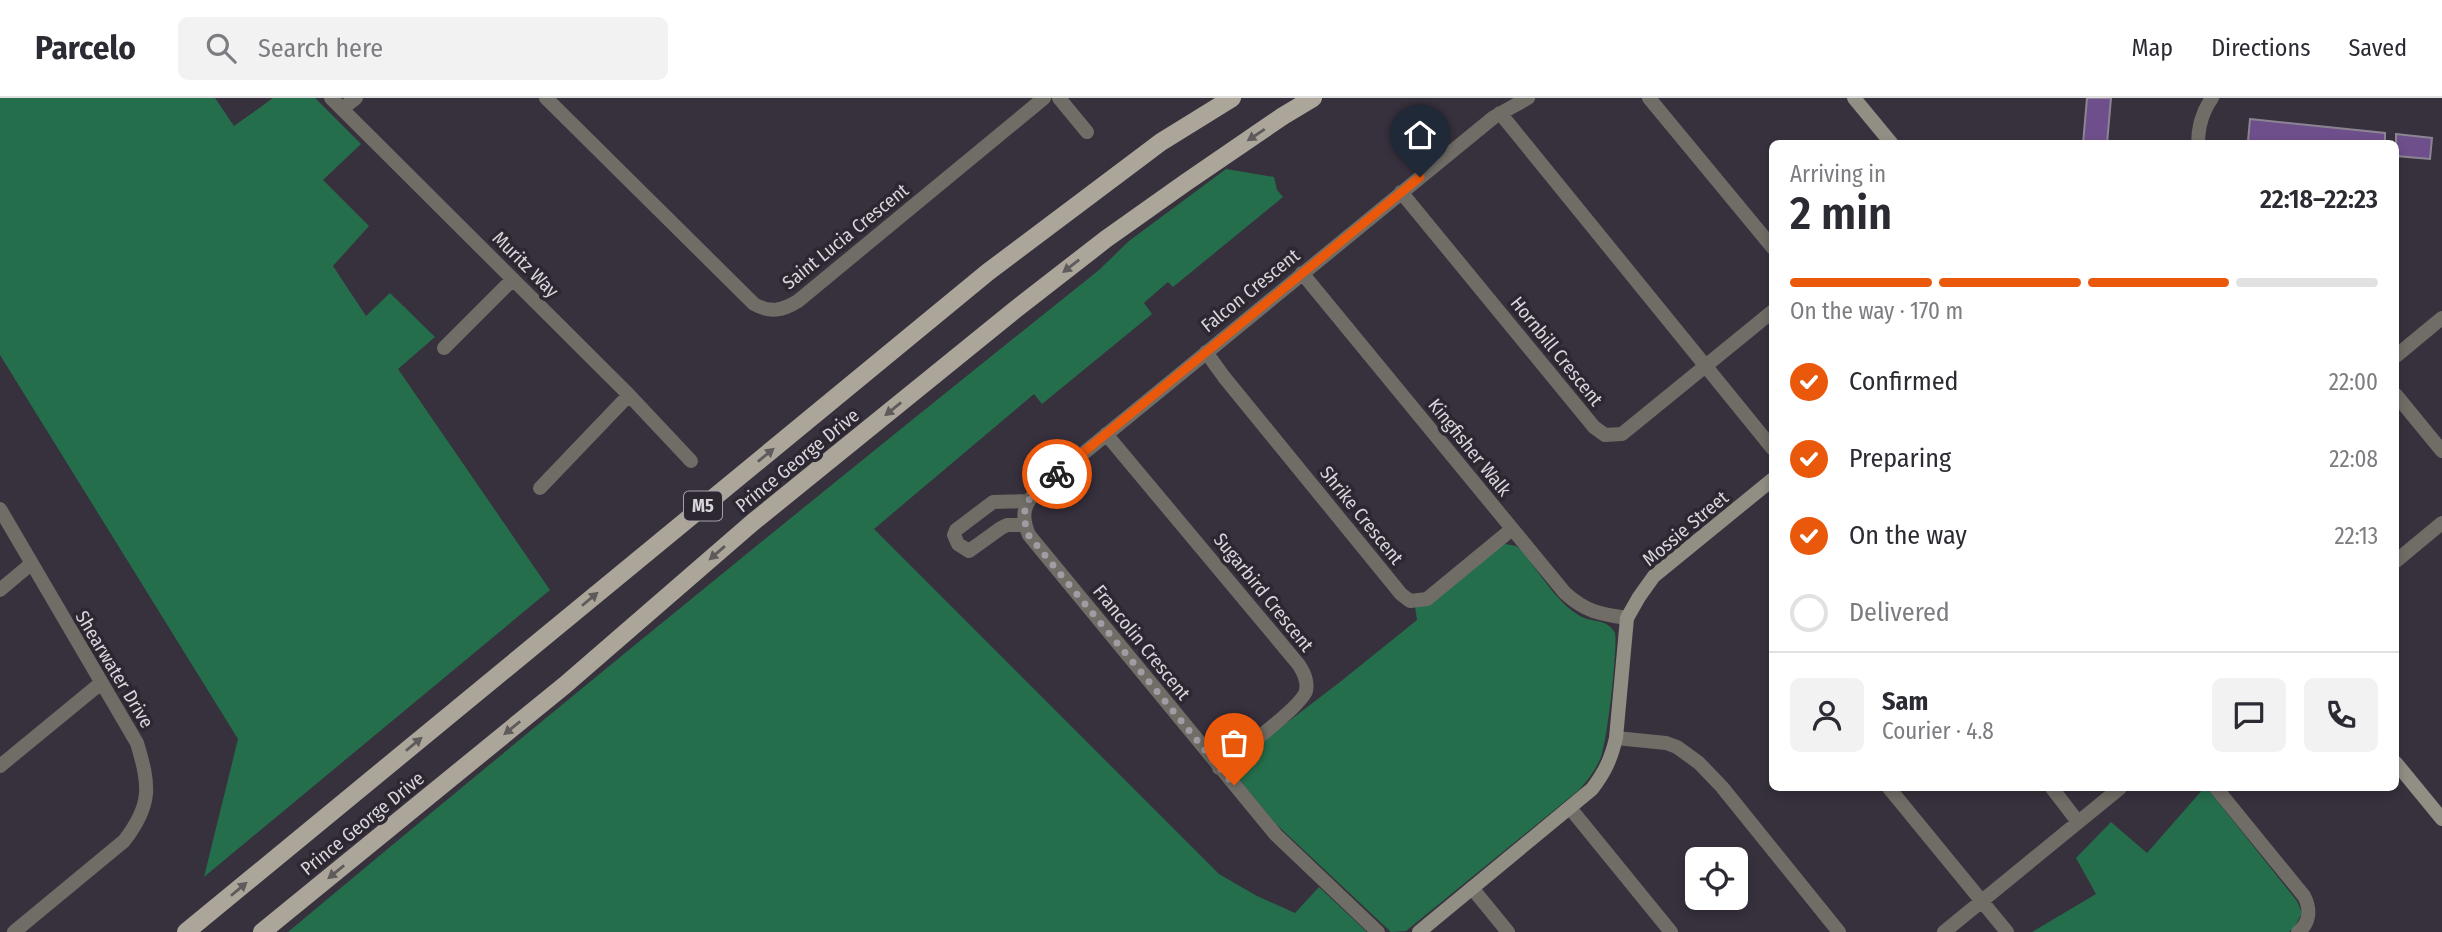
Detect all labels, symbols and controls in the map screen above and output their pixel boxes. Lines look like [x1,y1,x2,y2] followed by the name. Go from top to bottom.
[178,17,668,80] search box
[35,28,136,68] text: Parcelo
[202,29,240,67] icon: search
[258,33,383,64] text: Search here
[2132,34,2173,62] text: Map
[2211,34,2310,62] text: Directions
[2348,34,2407,62] text: Saved
[1390,105,1450,177] pin
[1401,116,1439,154] icon: home
[1246,128,1266,141] one-way arrow
[1790,160,1886,188] text: Arriving in
[778,178,914,294] street label: Saint Lucia Crescent
[2260,184,2378,215] text: 22:18–22:23
[1790,186,1892,241] text: 2 min
[488,226,564,303] street label: Muritz Way
[1197,243,1305,337] street label: Falcon Crescent
[1062,259,1080,274] one-way arrow
[1506,292,1608,411] street label: Hornbill Crescent
[1790,297,1963,325] text: On the way · 170 m
[1790,363,1828,401] icon: check
[1849,366,1959,397] text: Confirmed
[2329,368,2378,396] text: 22:00
[1423,394,1516,501] street label: Kingfisher Walk
[884,401,902,416] one-way arrow
[731,404,864,517] street label: Prince George Drive
[1022,439,1092,509] courier
[1790,440,1828,478] icon: check
[1849,443,1951,474] text: Preparing
[2329,445,2378,473] text: 22:08
[756,447,774,462] one-way arrow
[1038,455,1076,493] icon: bike
[1315,462,1409,570] street label: Shrike Crescent
[1638,485,1733,571] street label: Mossie Street
[684,492,722,520] road number: M5
[1790,517,1828,555] icon: check
[1849,520,1967,551] text: On the way
[2334,522,2378,550] text: 22:13
[1209,528,1319,657] street label: Sugarbird Crescent
[709,545,726,560] one-way arrow
[1088,580,1196,705] street label: Francolin Crescent
[581,591,599,607] one-way arrow
[1849,597,1950,628] text: Delivered
[71,606,159,732] street label: Shearwater Drive
[1790,678,1864,752] button: person
[2212,678,2286,752] button: chat
[2304,678,2378,752] button: phone
[1882,686,1928,717] text: Sam
[1204,713,1264,785] pin
[1882,717,1994,745] text: Courier · 4.8
[503,720,520,735] one-way arrow
[1215,724,1253,762] icon: bag
[406,737,423,752] one-way arrow
[296,767,429,880] street label: Prince George Drive
[1685,847,1748,910] map controls
[1685,847,1748,910] button: locate
[327,864,344,879] one-way arrow
[229,881,247,896] one-way arrow

